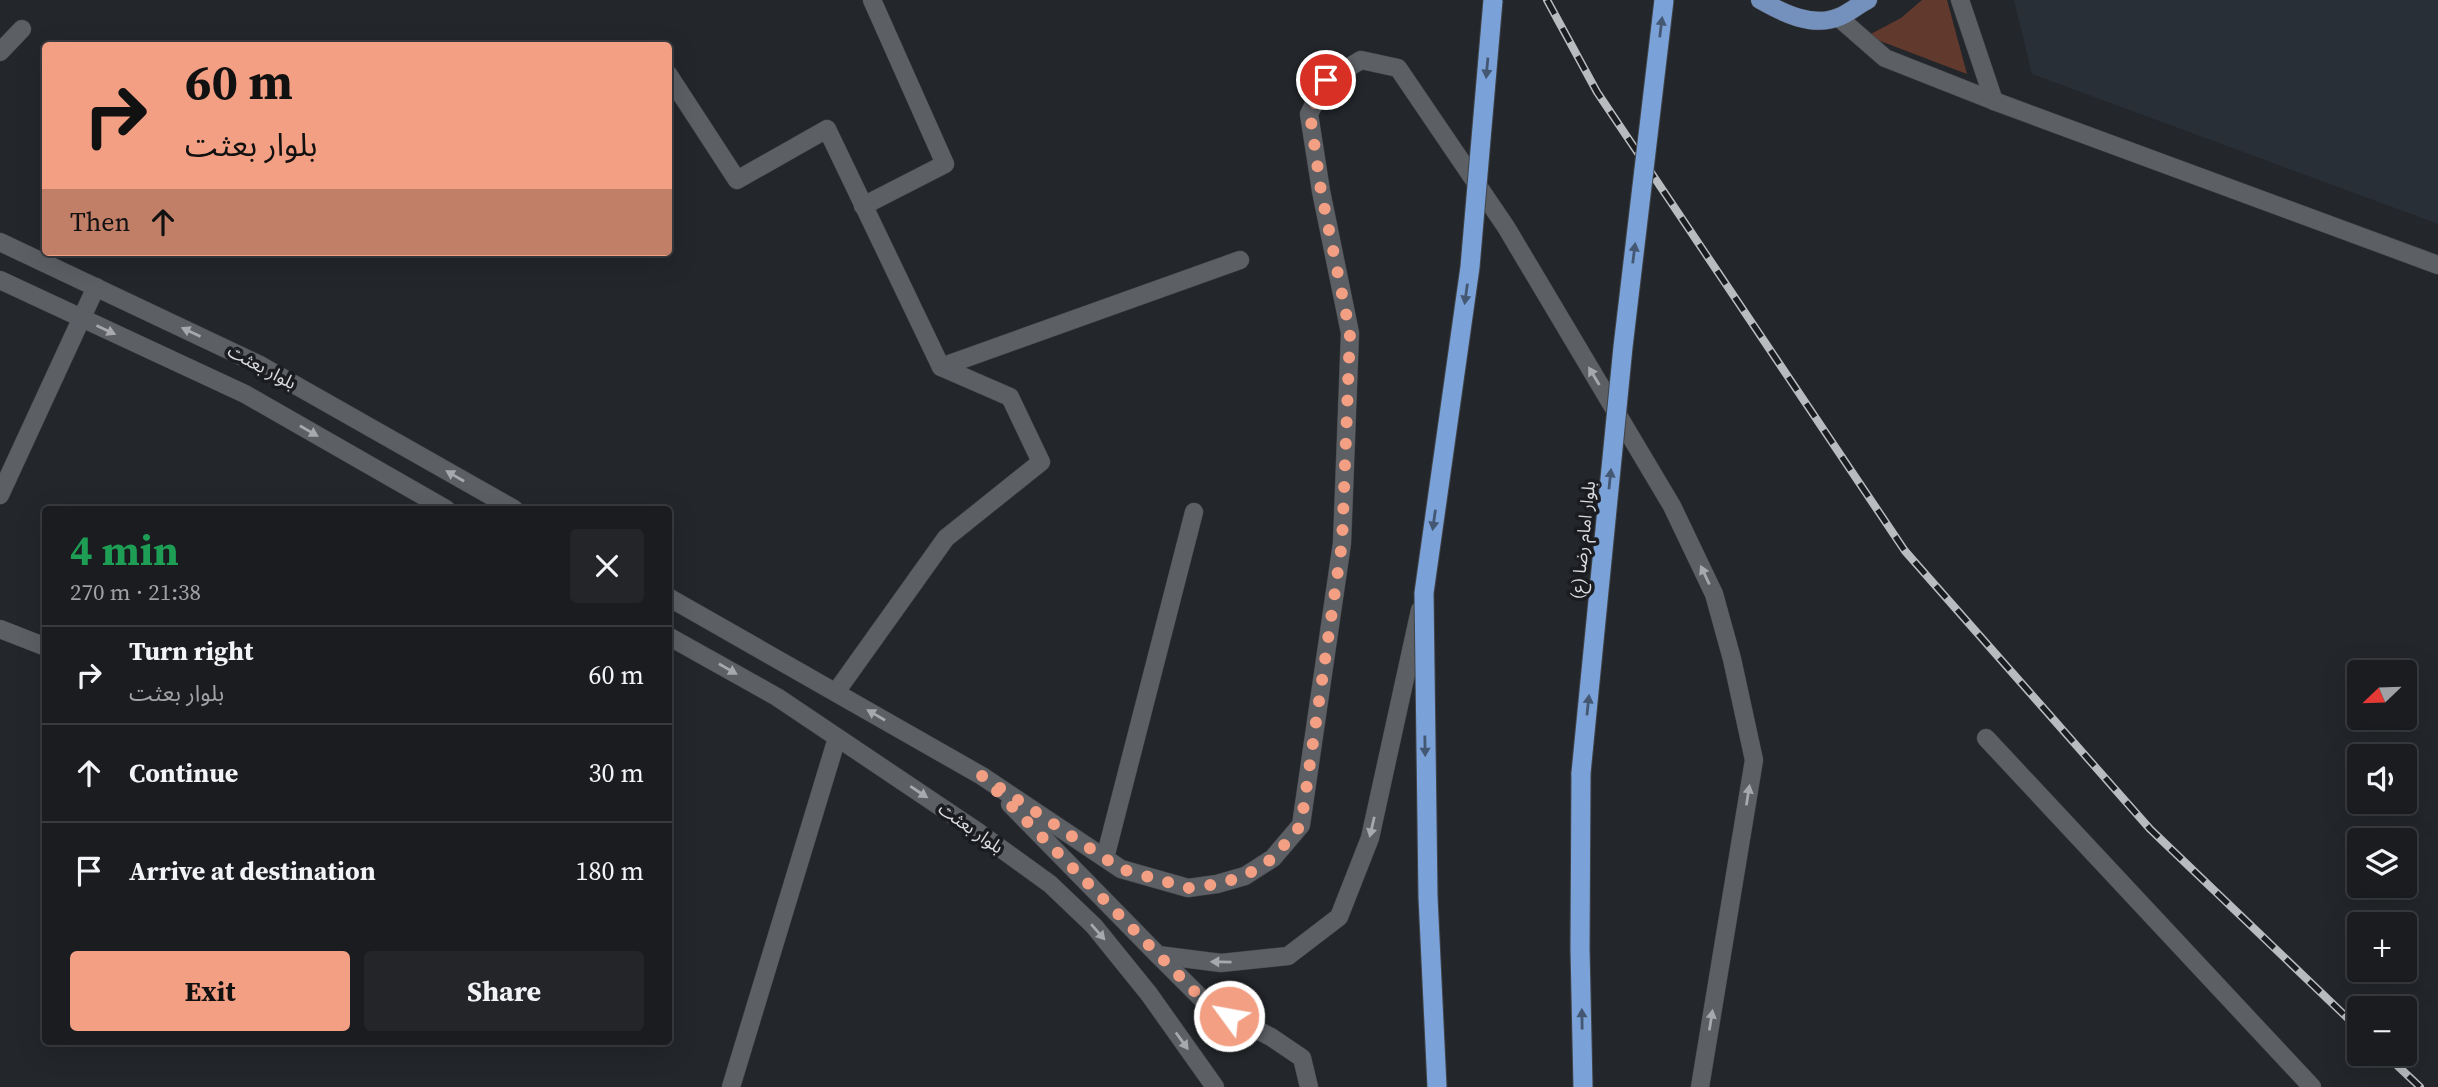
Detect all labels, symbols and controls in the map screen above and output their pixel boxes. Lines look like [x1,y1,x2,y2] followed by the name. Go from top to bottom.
[1656,16,1667,38] one-way arrow
[185,48,293,115] text: 60 m
[1296,50,1356,110] pin
[1481,57,1492,79] one-way arrow
[1307,61,1345,99] icon: arrive
[70,70,161,161] icon: right
[185,123,317,167] text: بلوار بعثت
[144,203,182,241] icon: ahead
[70,204,130,240] text: Then
[1629,242,1640,264] one-way arrow
[1460,284,1471,306] one-way arrow
[96,324,116,335] one-way arrow
[181,326,201,338] one-way arrow
[224,338,301,395] street label: بلوار بعثت
[1588,367,1601,386] one-way arrow
[300,425,319,437] one-way arrow
[1605,468,1616,490] one-way arrow
[445,470,465,482] one-way arrow
[1564,480,1603,601] street label: بلوار امام رضا (ع)
[1428,509,1439,531] one-way arrow
[70,521,179,579] text: 4 min
[570,529,644,603] button: close
[1699,565,1710,585] one-way arrow
[70,576,201,608] text: 270 m · 21:38
[129,633,253,669] text: Turn right
[70,656,108,694] icon: right
[589,657,644,693] text: 60 m
[2347,660,2417,730] north arrow
[2347,660,2417,1066] map controls
[718,663,737,675] one-way arrow
[129,677,224,709] text: بلوار بعثت
[1582,694,1593,716] one-way arrow
[867,709,886,721] one-way arrow
[1419,736,1431,758] one-way arrow
[2347,744,2417,814] button: sound
[70,754,108,792] icon: ahead
[129,755,238,791] text: Continue
[589,755,644,791] text: 30 m
[1743,784,1754,806] one-way arrow
[910,785,928,799] one-way arrow
[934,796,1009,859] street label: بلوار بعثت
[1367,816,1378,838] one-way arrow
[2347,828,2417,898] button: layers
[70,852,108,890] icon: arrive
[129,853,376,889] text: Arrive at destination
[576,853,644,889] text: 180 m
[2347,912,2417,982] button: +
[1090,923,1106,941] one-way arrow
[70,951,350,1031] button: Exit
[364,951,644,1031] button: Share
[1210,956,1232,967] one-way arrow
[1192,979,1266,1053] position arrow
[2347,996,2417,1066] button: −
[1576,1008,1587,1030] one-way arrow
[1706,1009,1717,1031] one-way arrow
[1175,1032,1189,1050] one-way arrow

